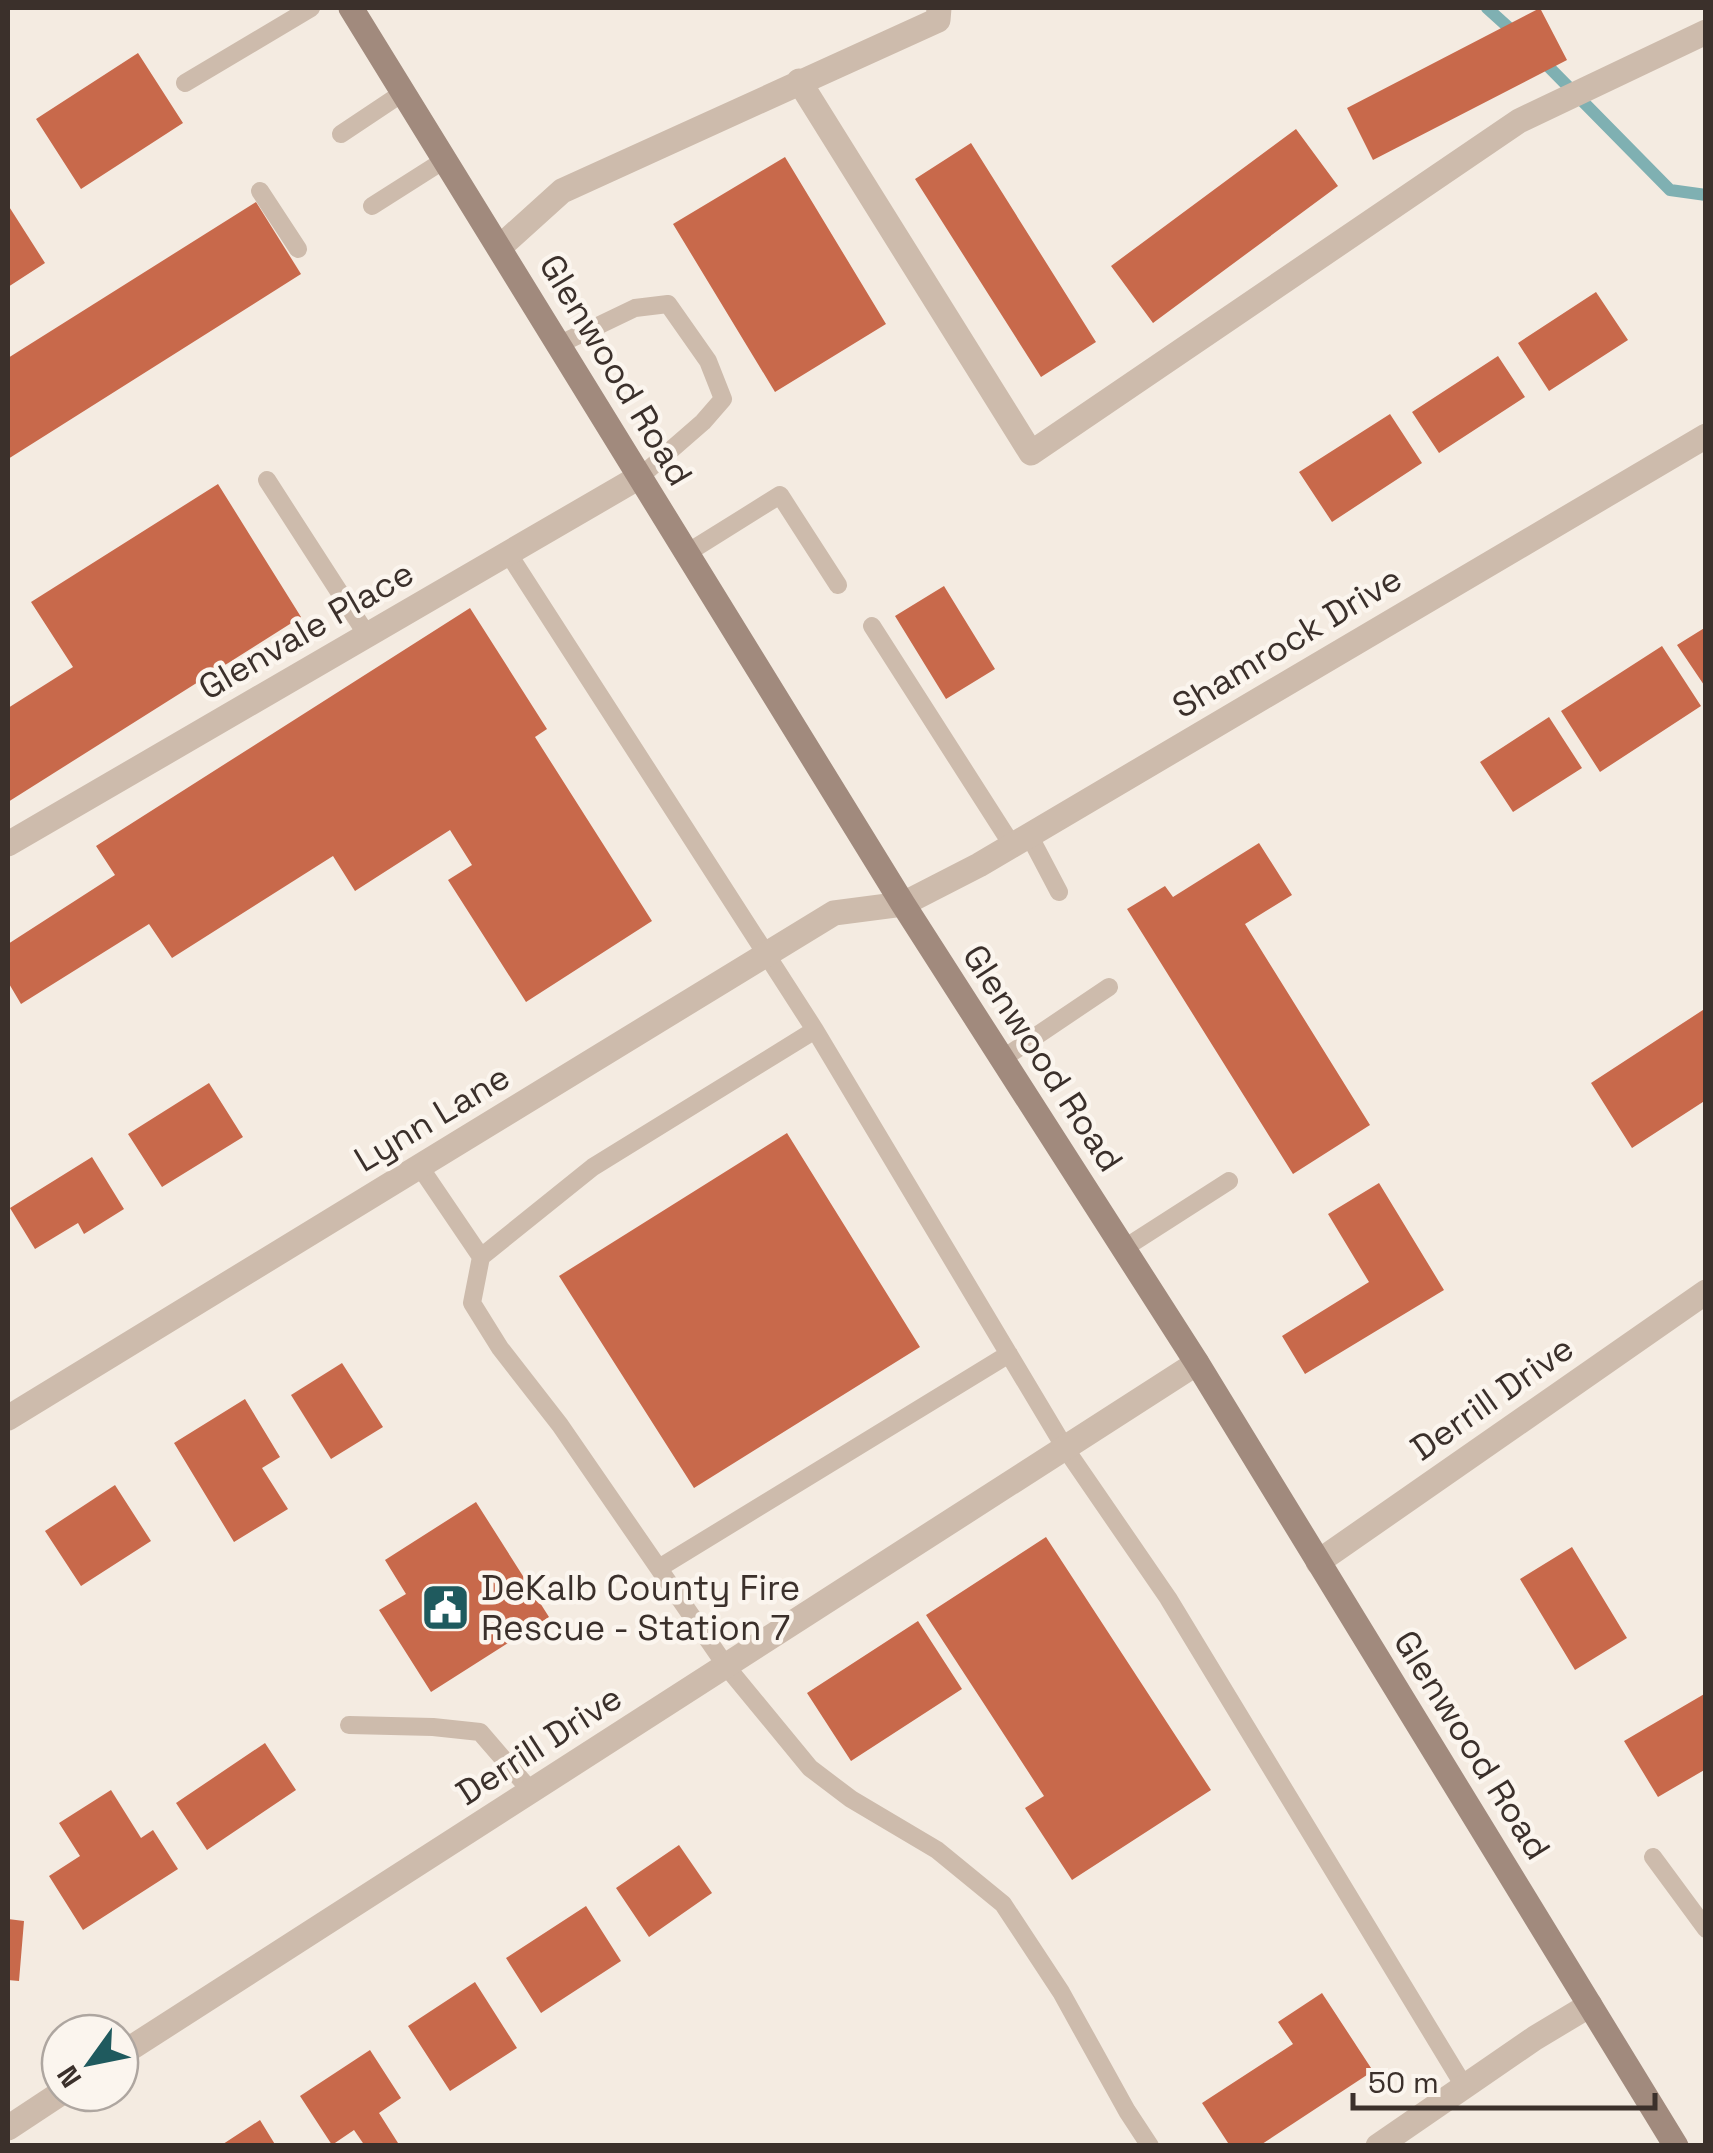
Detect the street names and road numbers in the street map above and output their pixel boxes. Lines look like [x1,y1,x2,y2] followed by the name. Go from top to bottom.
[530,246,702,494] street label: Glenwood Road
[191,551,421,709] street label: Glenvale Place
[1164,556,1410,728] street label: Shamrock Drive
[953,936,1133,1180] street label: Glenwood Road
[346,1054,518,1182] street label: Lynn Lane
[1402,1326,1582,1470] street label: Derrill Drive
[1384,1622,1560,1868] street label: Glenwood Road
[448,1675,630,1815] street label: Derrill Drive

